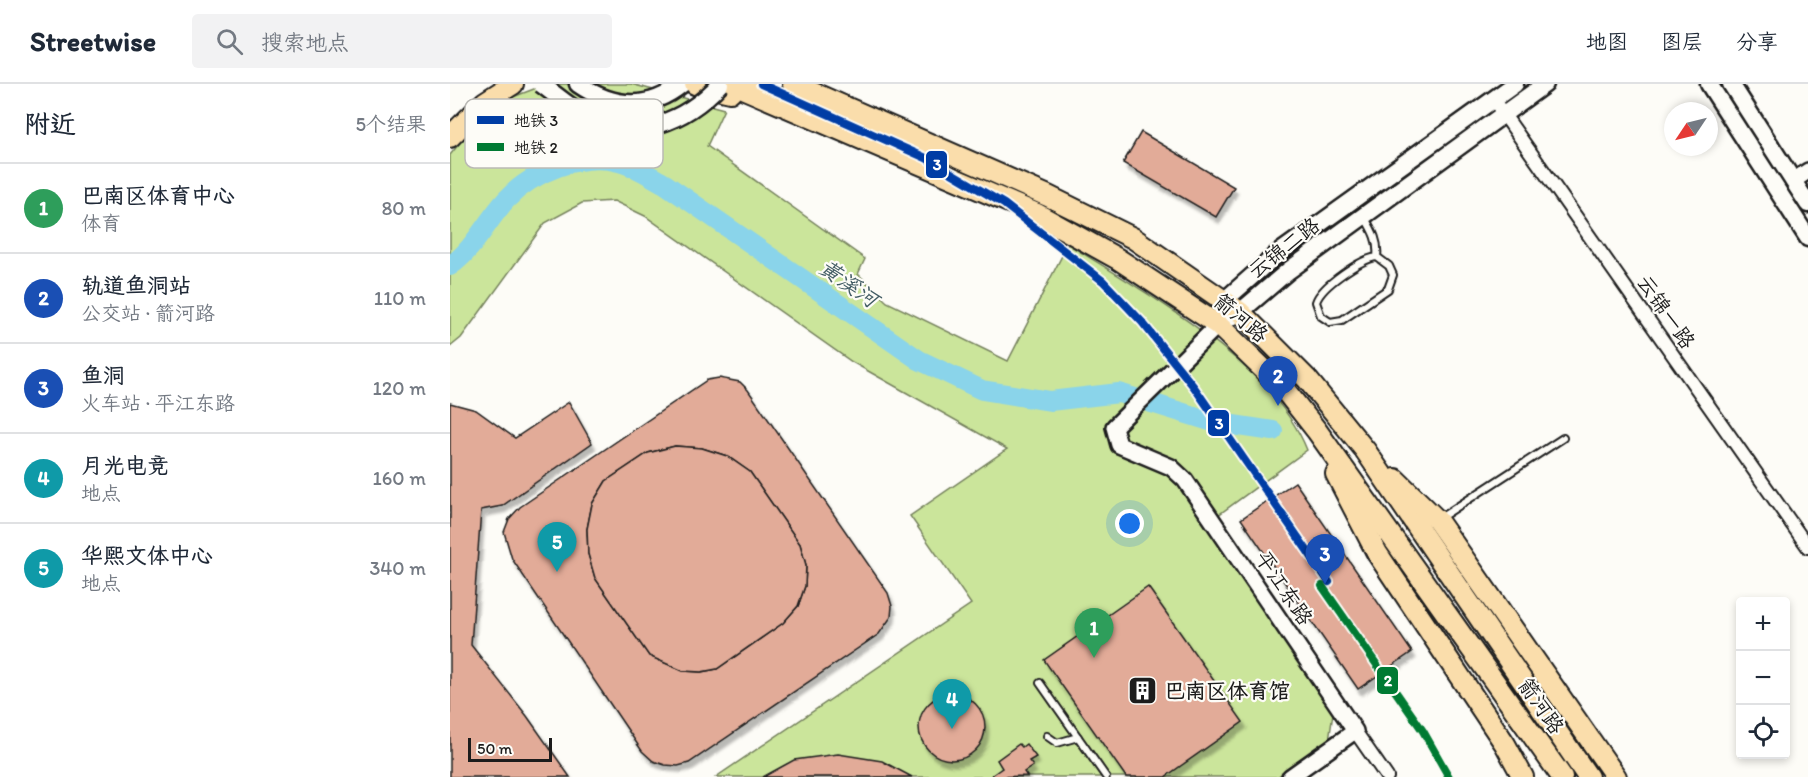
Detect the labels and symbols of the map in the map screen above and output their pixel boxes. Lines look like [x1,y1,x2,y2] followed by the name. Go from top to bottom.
[465,99,663,168] legend
[1664,102,1718,156] north arrow
[514,111,559,130] text: 地铁 3
[514,138,559,157] text: 地铁 2
[925,150,948,179] line badge: 3
[933,155,942,174] text: 3
[1243,212,1324,283] street label: 云锦二路
[814,253,886,315] water label: 黄溪河
[1632,270,1701,353] street label: 云锦一路
[1209,288,1273,347] street label: 箭河路
[1258,356,1298,406] pin: 2
[1207,409,1230,437] line badge: 3
[1215,414,1224,433] text: 3
[1115,509,1144,538] your location
[538,522,576,572] pin: 5
[1306,534,1344,584] pin: 3
[1251,546,1318,630] street label: 平江东路
[1074,608,1114,658] pin: 1
[1376,666,1399,695] line badge: 2
[1384,671,1393,690] text: 2
[1513,673,1570,739] street label: 箭河路
[1127,675,1159,707] building icon: 巴南区体育馆
[1164,678,1290,703] place label: 巴南区体育馆
[932,680,972,729] pin: 4
[468,735,552,762] scale bar

